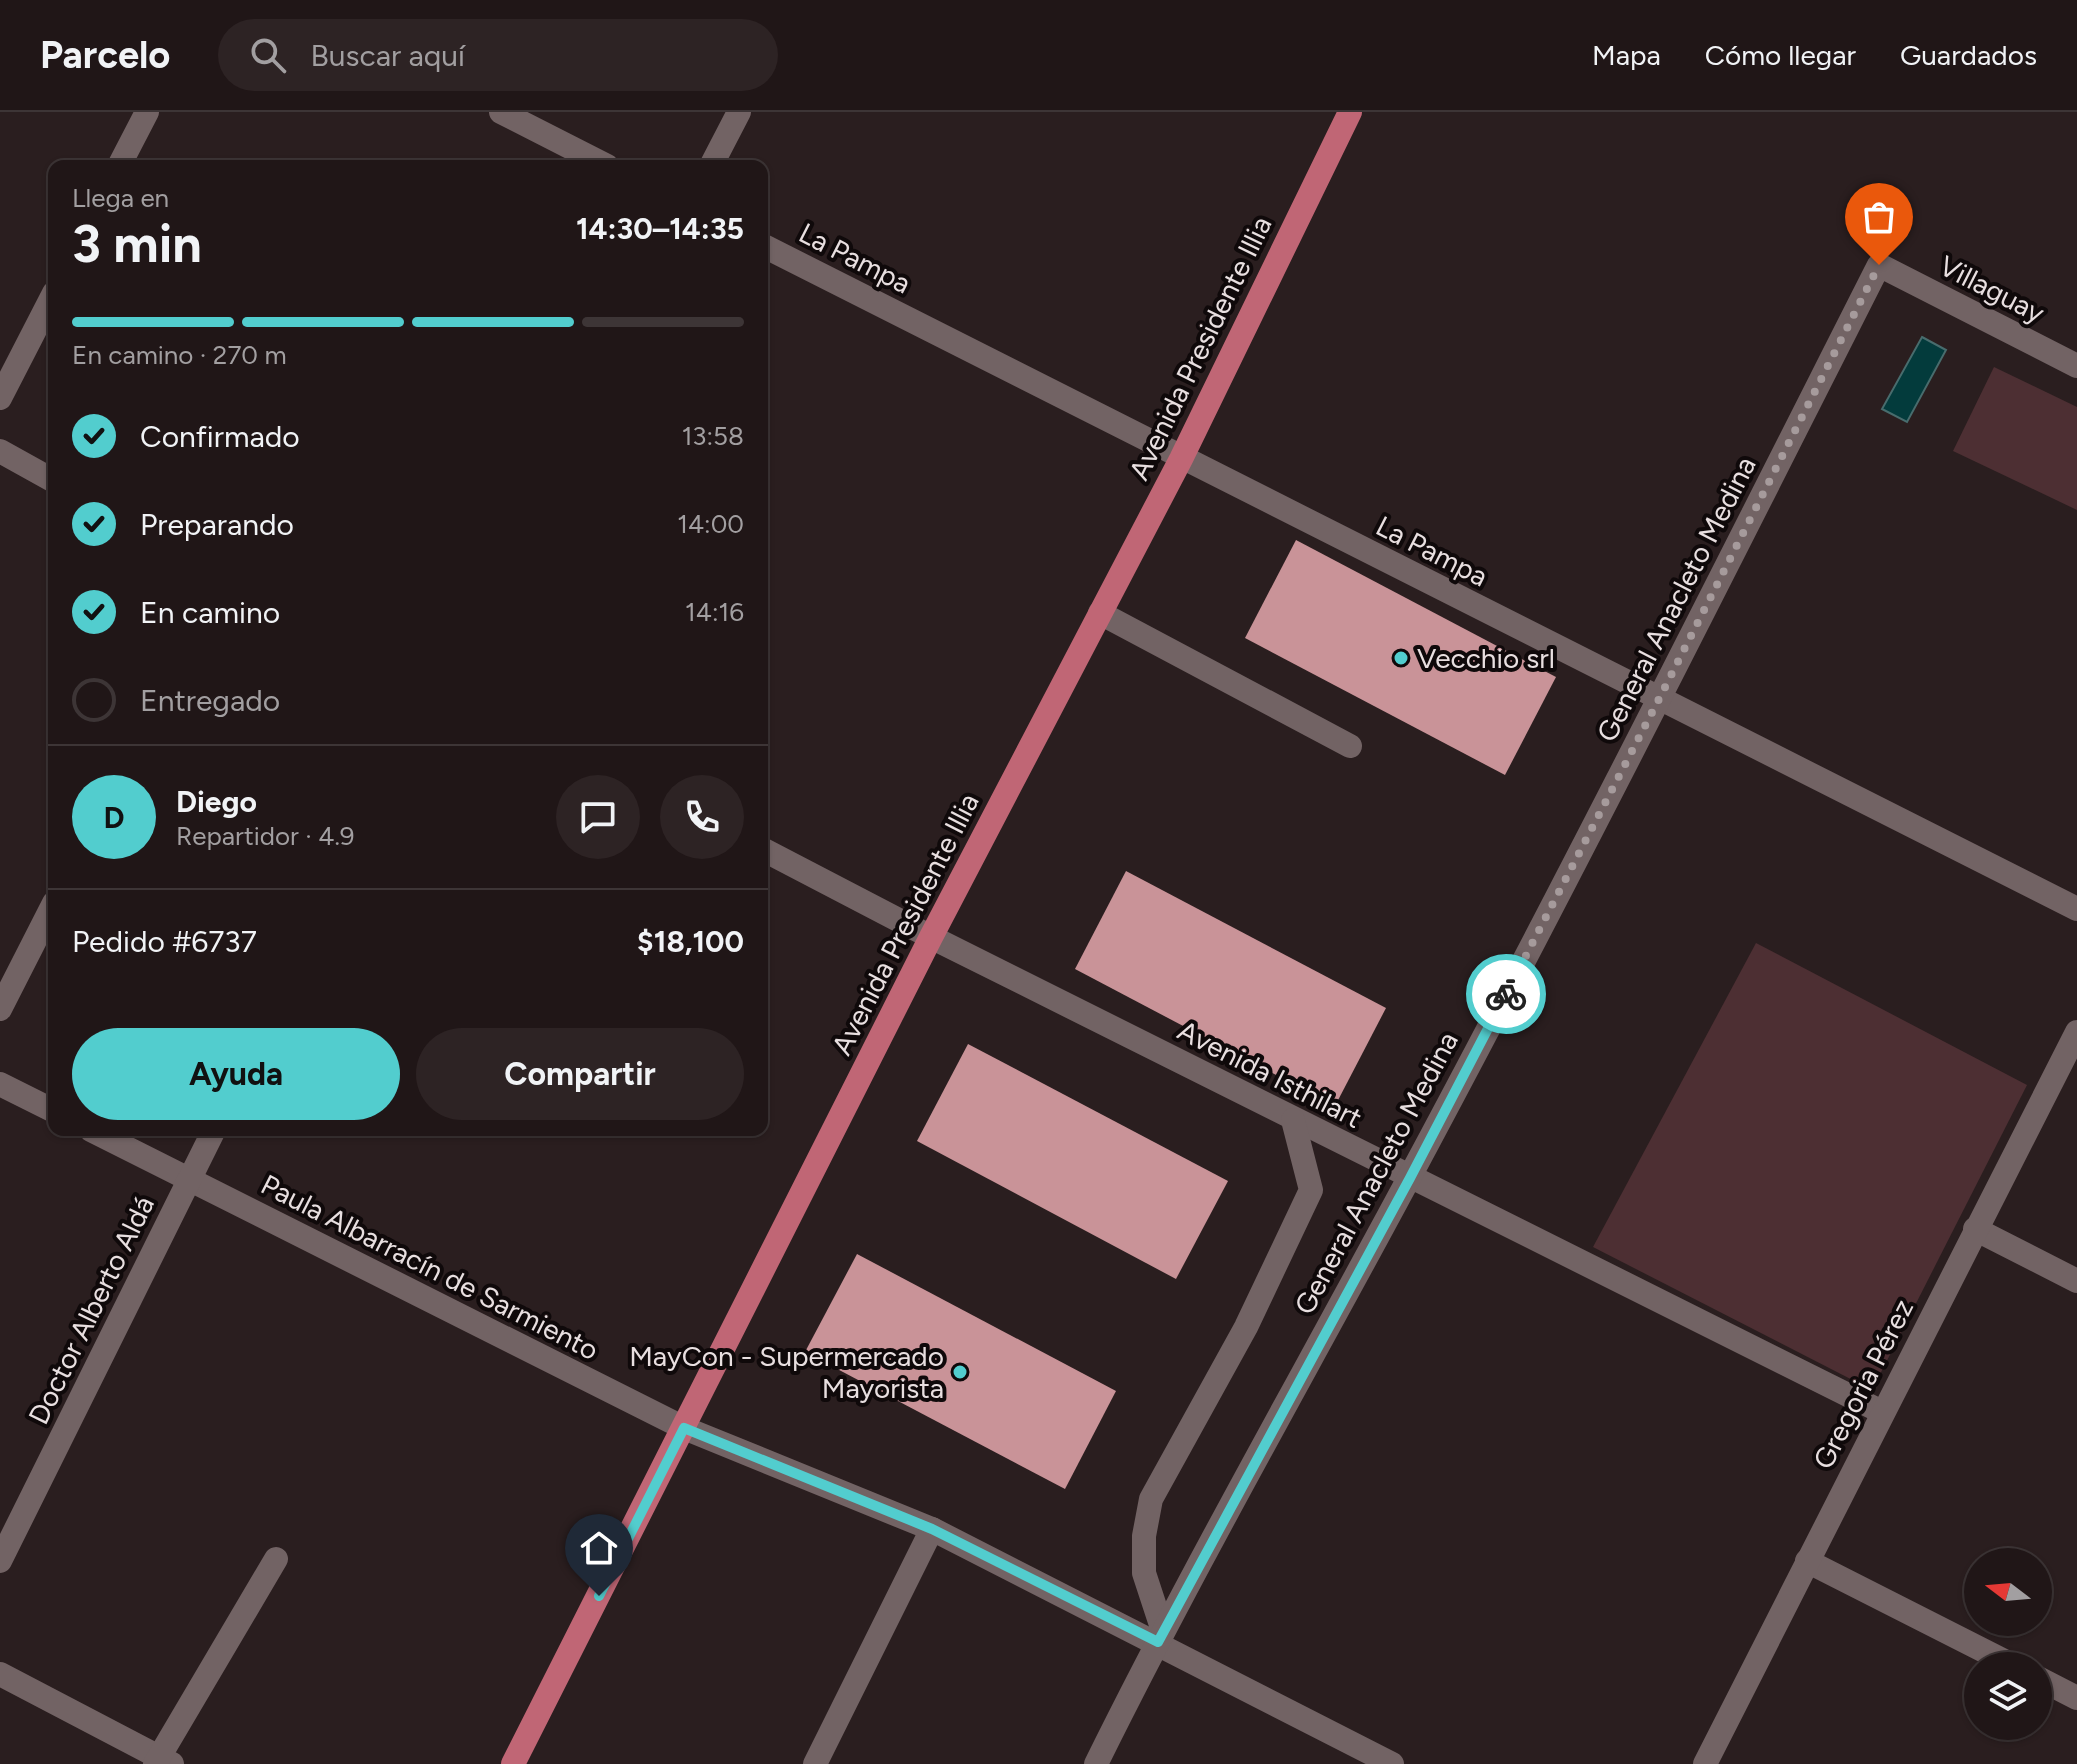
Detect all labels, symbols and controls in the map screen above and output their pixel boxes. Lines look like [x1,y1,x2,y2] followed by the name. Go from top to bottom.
[218,19,778,91] search box
[40,32,170,78] text: Parcelo
[246,33,290,77] icon: search
[310,37,465,74] text: Buscar aquí
[1592,38,1661,72] text: Mapa
[1705,38,1856,72] text: Cómo llegar
[1900,38,2037,72] text: Guardados
[72,182,169,214] text: Llega en
[1845,183,1913,265] pin
[1857,195,1901,239] icon: bag
[576,210,744,247] text: 14:30–14:35
[1121,211,1279,485] street label: Avenida Presidente Illia
[72,213,202,275] text: 3 min
[794,215,916,301] street label: La Pampa
[1934,248,2050,330] street label: Villaguay
[72,339,287,371] text: En camino · 270 m
[72,414,116,458] icon: check
[140,418,300,455] text: Confirmado
[682,420,744,452] text: 13:58
[1589,451,1763,747] street label: General Anacleto Medina
[72,502,116,546] icon: check
[140,506,294,543] text: Preparando
[677,508,744,540] text: 14:00
[1371,508,1493,594] street label: La Pampa
[72,590,116,634] icon: check
[140,594,280,631] text: En camino
[685,596,744,628] text: 14:16
[1417,641,1555,675] place label: Vecchio srl
[1392,649,1410,667] marker: Vecchio srl
[140,682,280,719] text: Entregado
[556,775,640,859] button: chat
[660,775,744,859] button: phone
[176,783,257,820] text: Diego
[824,788,986,1060] street label: Avenida Presidente Illia
[104,799,125,836] text: D
[176,820,355,852] text: Repartidor · 4.9
[72,923,257,960] text: Pedido #6737
[637,923,744,960] text: $18,100
[1466,954,1546,1034] courier
[1484,972,1528,1016] icon: bike
[1172,1013,1368,1135] street label: Avenida Isthilart
[1287,1026,1465,1320] street label: General Anacleto Medina
[72,1028,400,1120] button: Ayuda
[416,1028,744,1120] button: Compartir
[256,1167,604,1367] street label: Paula Albarracín de Sarmiento
[21,1190,161,1430] street label: Doctor Alberto Aldá
[1806,1294,1920,1474] street label: Gregoria Pérez
[629,1339,944,1405] place label: MayCon - Supermercado Mayorista
[951,1363,969,1381] marker: MayCon - Supermercado Mayorista
[565,1514,633,1596] pin
[577,1526,621,1570] icon: home
[1964,1548,2052,1636] north arrow
[1964,1548,2052,1740] map controls
[1964,1652,2052,1740] button: layers

